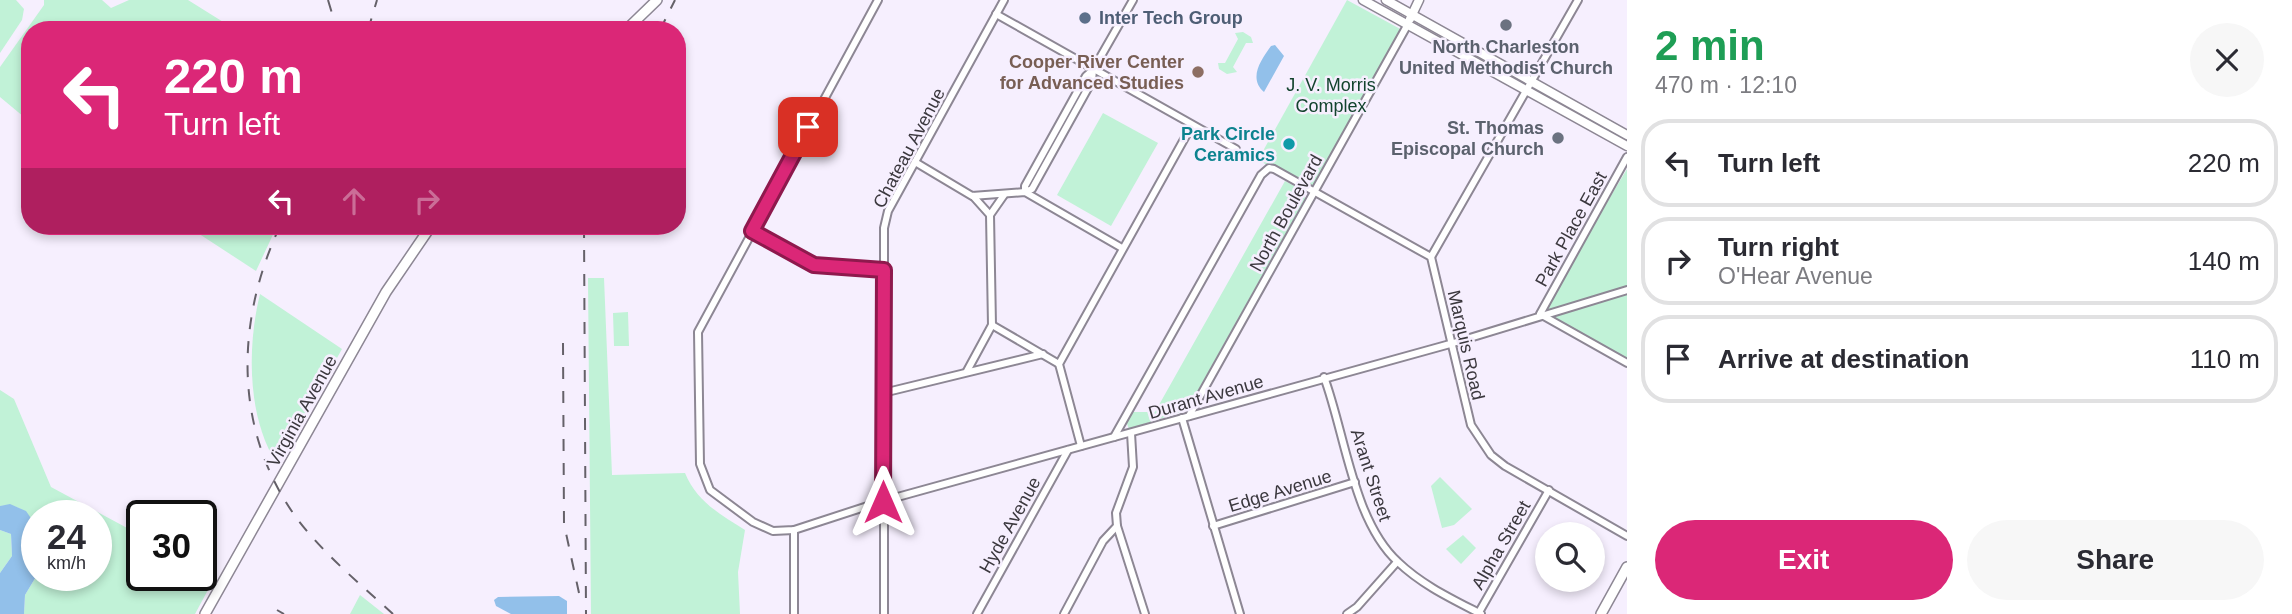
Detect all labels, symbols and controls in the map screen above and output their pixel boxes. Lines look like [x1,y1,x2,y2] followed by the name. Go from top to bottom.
[1099,8,1243,28] place label: Inter Tech Group
[1077,10,1093,26] marker: Inter Tech Group
[1498,17,1514,33] marker: North Charleston United Methodist Church
[1655,22,1765,69] text: 2 min
[2190,23,2264,97] button: close
[1399,37,1613,78] place label: North Charleston United Methodist Church
[49,49,140,140] icon: left
[164,49,303,103] text: 220 m
[1000,52,1184,93] place label: Cooper River Center for Advanced Studies
[1190,64,1206,80] marker: Cooper River Center for Advanced Studies
[1655,72,1797,98] text: 470 m · 12:10
[1286,75,1376,116] park label: J. V. Morris Complex
[869,85,949,211] street label: Chateau Avenue
[778,97,838,157] pin
[164,106,280,142] text: Turn left
[789,108,827,146] icon: arrive
[1391,118,1544,159] place label: St. Thomas Episcopal Church
[1181,124,1275,165] place label: Park Circle Ceramics
[1550,130,1566,146] marker: St. Thomas Episcopal Church
[1281,136,1297,152] marker: Park Circle Ceramics
[1659,144,1697,182] icon: left
[1718,148,1820,178] text: Turn left
[2188,148,2260,178] text: 220 m
[1246,151,1326,275] street label: North Boulevard
[1531,168,1611,290] street label: Park Place East
[262,182,300,220] icon: left
[335,182,373,220] icon: ahead
[408,182,446,220] icon: right
[1718,232,1839,262] text: Turn right
[1659,242,1697,280] icon: right
[2188,246,2260,276] text: 140 m
[1718,263,1873,289] text: O'Hear Avenue
[1444,288,1488,402] street label: Marquis Road
[1659,340,1697,378] icon: arrive
[1718,344,1969,374] text: Arrive at destination
[2190,344,2260,374] text: 110 m
[263,352,341,470] street label: Virginia Avenue
[1146,371,1266,423] street label: Durant Avenue
[1347,426,1395,524] street label: Arant Street
[846,465,920,539] position arrow
[1226,466,1334,516] street label: Edge Avenue
[975,473,1045,577] street label: Hyde Avenue
[1468,497,1534,593] street label: Alpha Street
[126,500,217,591] speed limit sign: 30
[47,517,86,556] text: 24
[1655,520,1953,600] button: Exit
[1967,520,2264,600] button: Share
[1535,522,1605,592] map controls
[1535,522,1605,592] button: search
[47,553,86,573] text: km/h

